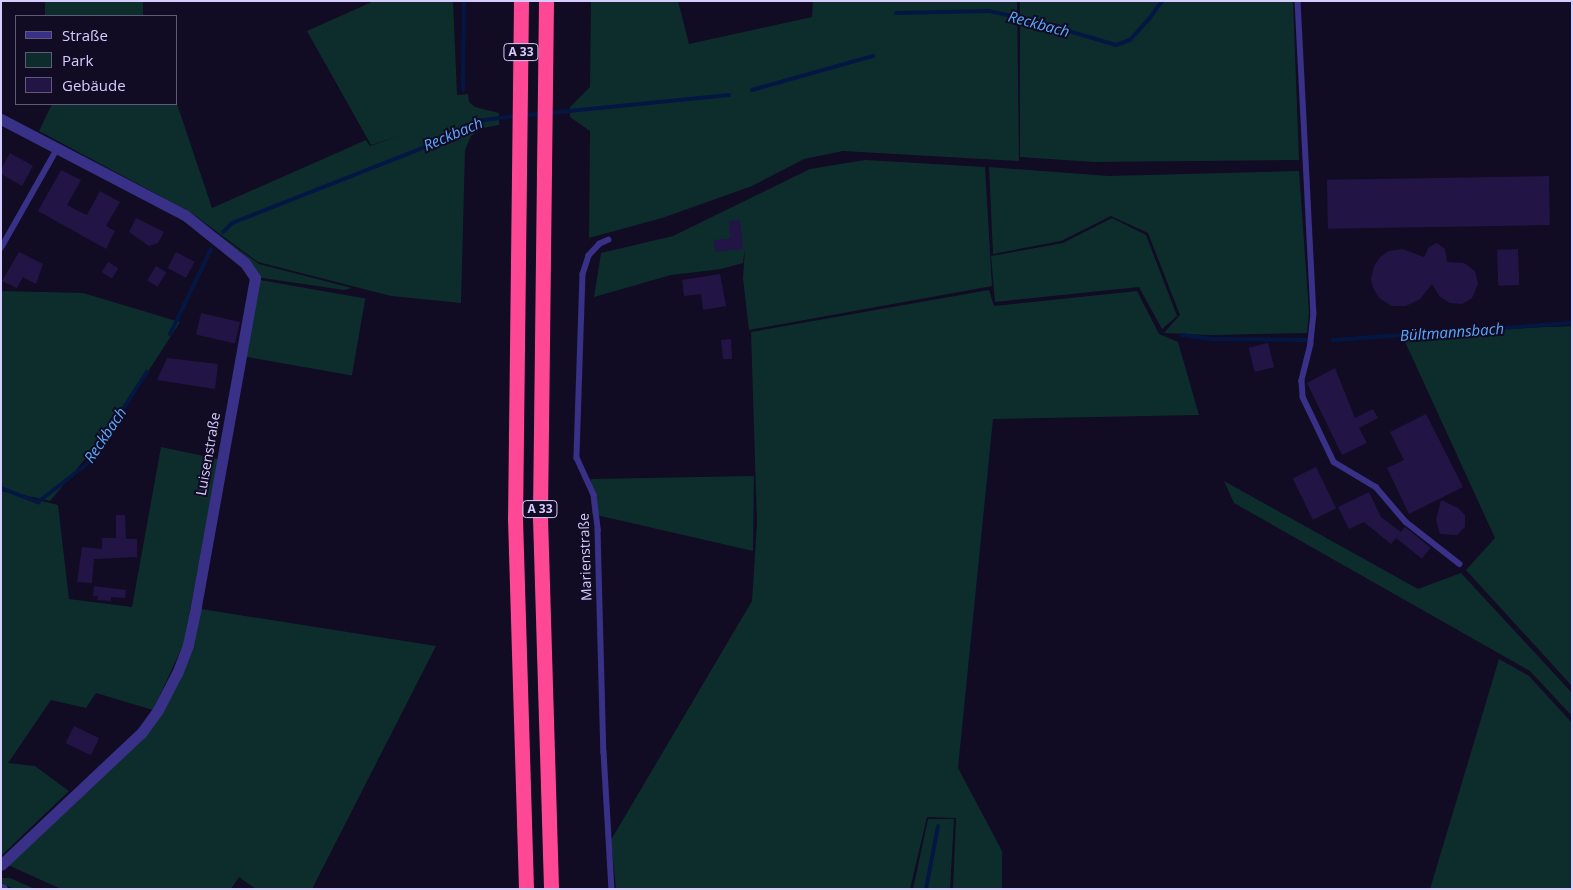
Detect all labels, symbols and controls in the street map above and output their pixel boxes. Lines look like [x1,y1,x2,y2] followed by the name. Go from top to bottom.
[1006,7,1072,41] water label: Reckbach
[15,15,178,105] legend
[62,25,108,45] text: Straße
[502,42,540,62] road number: A 33
[62,50,93,70] text: Park
[62,75,126,95] text: Gebäude
[421,113,485,155] water label: Reckbach
[1399,319,1505,345] water label: Bültmannsbach
[80,404,130,466] water label: Reckbach
[192,411,224,497] street label: Luisenstraße
[521,499,559,518] road number: A 33
[575,513,595,601] street label: Marienstraße

